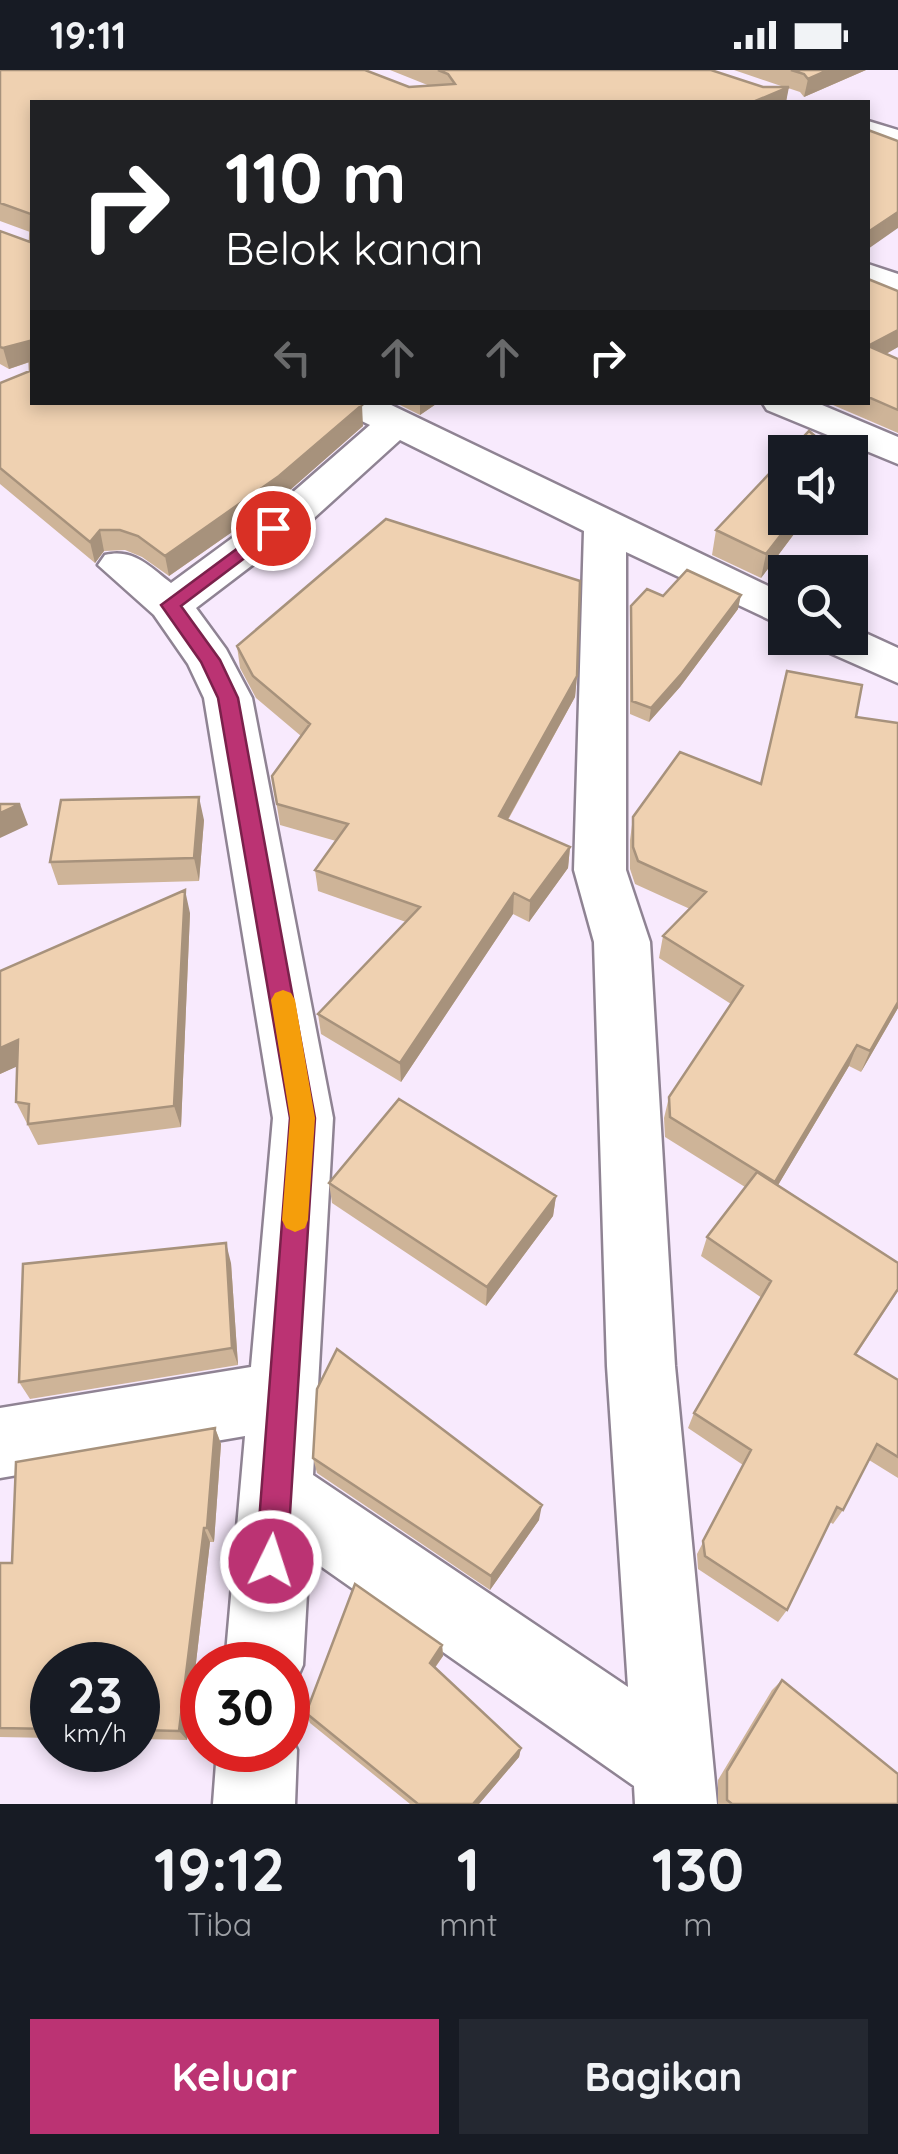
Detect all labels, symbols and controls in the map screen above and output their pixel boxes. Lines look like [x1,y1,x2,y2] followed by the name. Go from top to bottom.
[50,11,126,59] text: 19:11
[225,133,407,221] text: 110 m
[60,140,190,270] icon: right
[225,220,484,276] text: Belok kanan
[265,330,320,385] icon: left
[370,330,425,385] icon: ahead
[475,330,530,385] icon: ahead
[580,330,635,385] icon: right
[768,435,868,655] map controls
[768,435,868,535] button: sound
[231,486,316,571] pin
[246,501,301,556] icon: arrive
[768,555,868,655] button: search
[219,1509,323,1613] position arrow
[180,1642,310,1772] speed limit sign: 30
[67,1663,123,1726] text: 23
[63,1717,127,1748] text: km/h
[154,1831,285,1906] text: 19:12
[457,1831,480,1906] text: 1
[652,1831,744,1906] text: 130
[187,1904,252,1944] text: Tiba
[439,1904,498,1944] text: mnt
[683,1904,712,1944] text: m
[30,2019,439,2134] button: Keluar
[459,2019,868,2134] button: Bagikan

